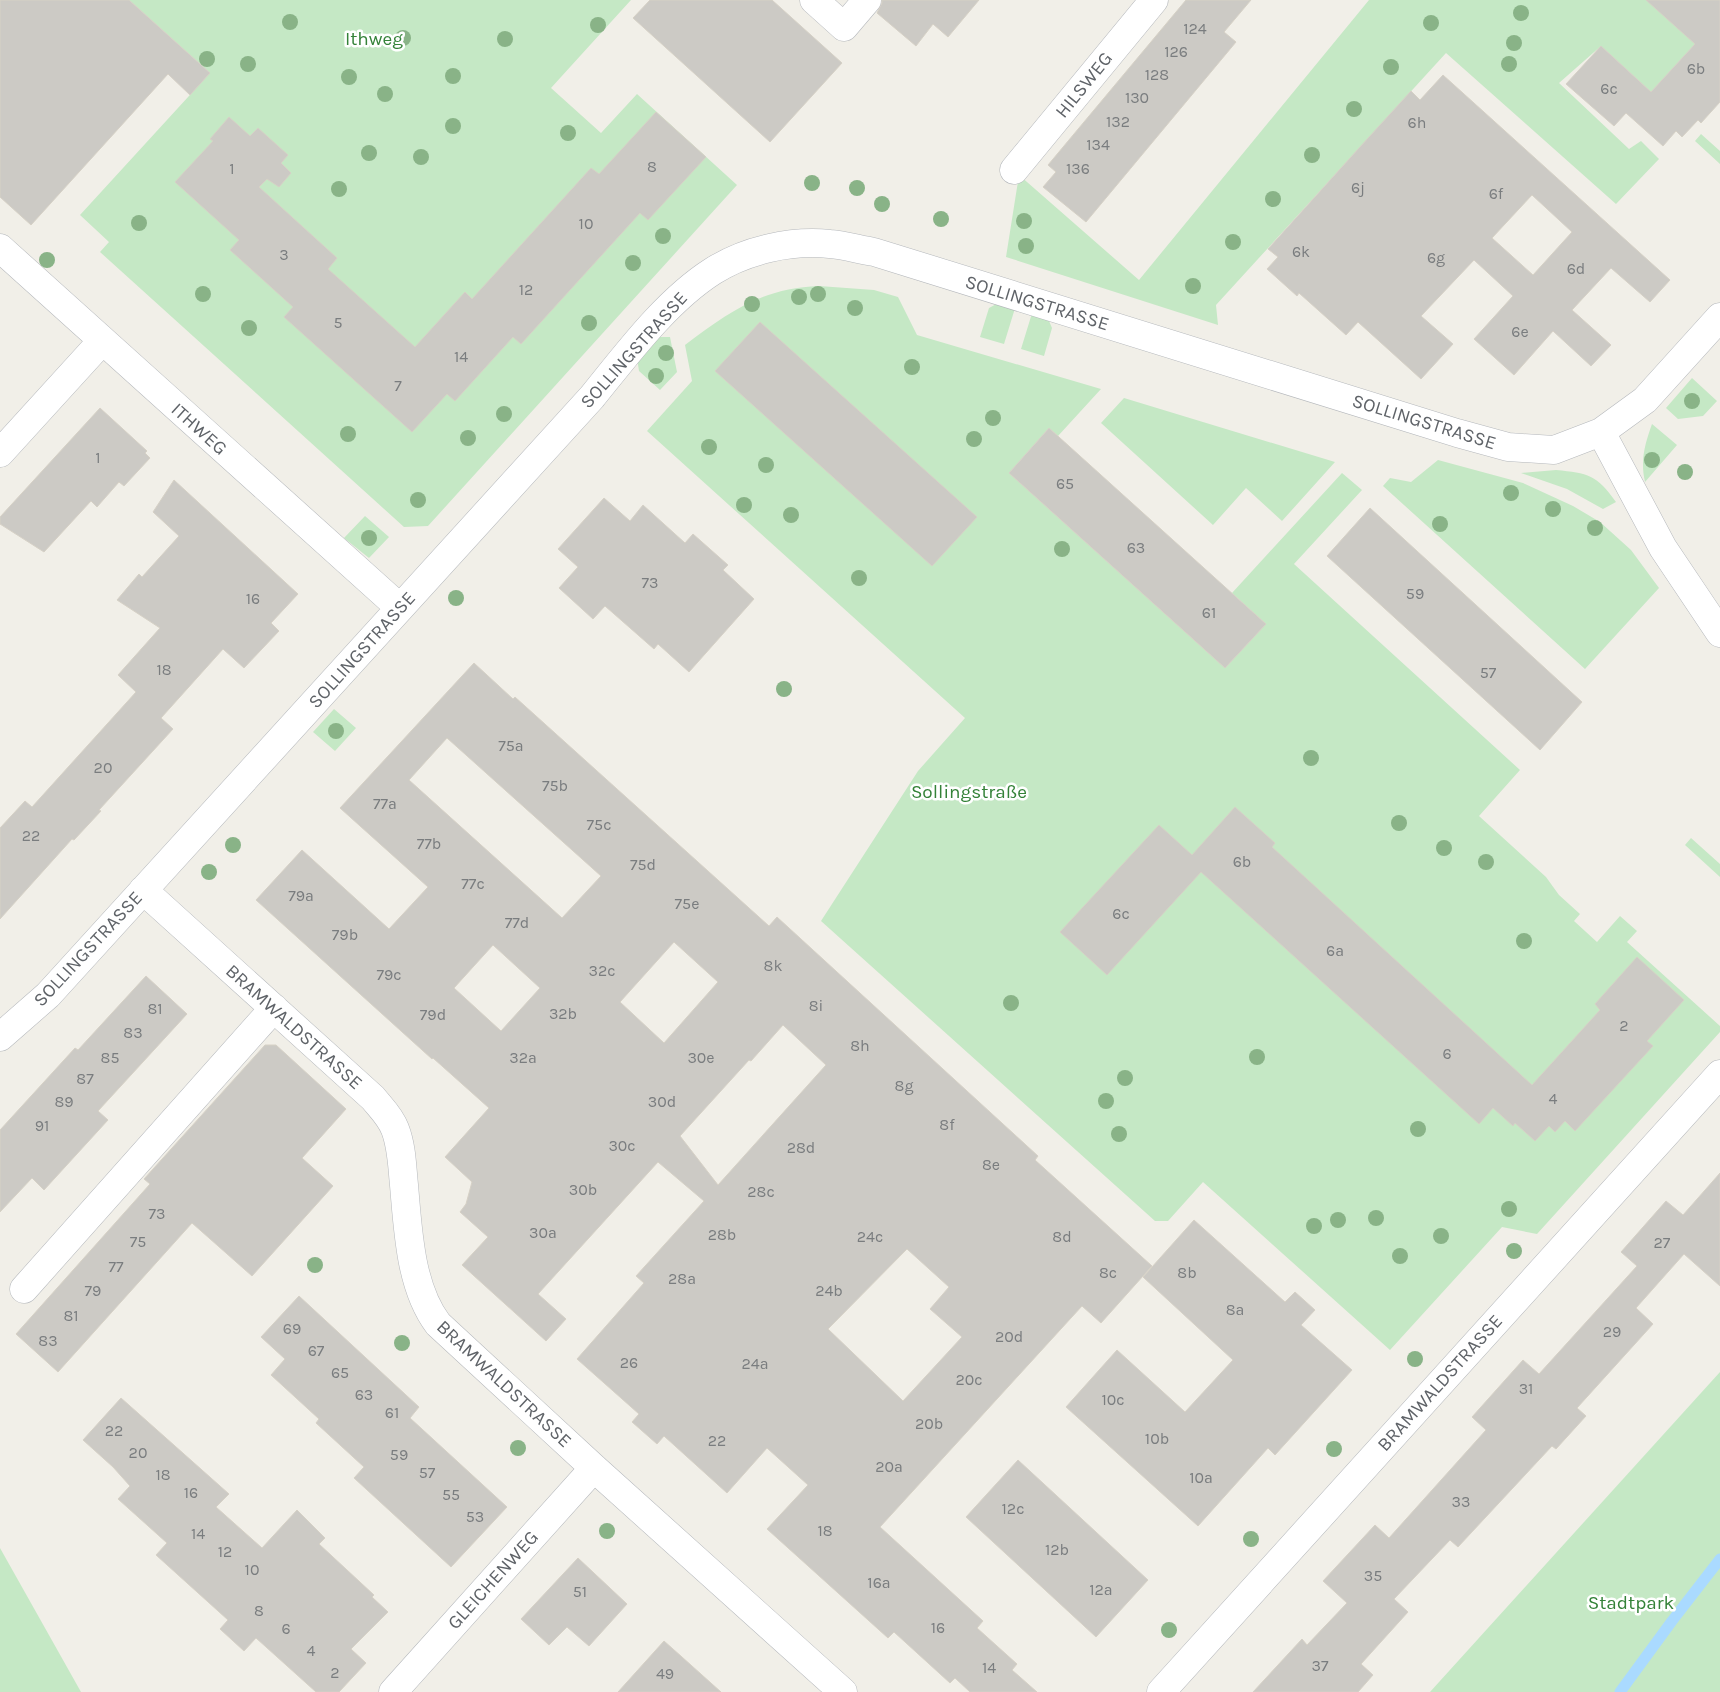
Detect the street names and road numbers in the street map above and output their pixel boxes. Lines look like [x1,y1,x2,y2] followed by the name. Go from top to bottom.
[1051,48,1117,122] street label: HILSWEG
[962,271,1112,335] street label: SOLLINGSTRASSE
[576,287,692,413] street label: SOLLINGSTRASSE
[1349,390,1499,454] street label: SOLLINGSTRASSE
[167,398,231,460] street label: ITHWEG
[304,587,420,713] street label: SOLLINGSTRASSE
[29,887,147,1011] street label: SOLLINGSTRASSE
[221,960,367,1094] street label: BRAMWALDSTRASSE
[1373,1310,1507,1456] street label: BRAMWALDSTRASSE
[432,1316,576,1452] street label: BRAMWALDSTRASSE
[443,1526,543,1634] street label: GLEICHENWEG

